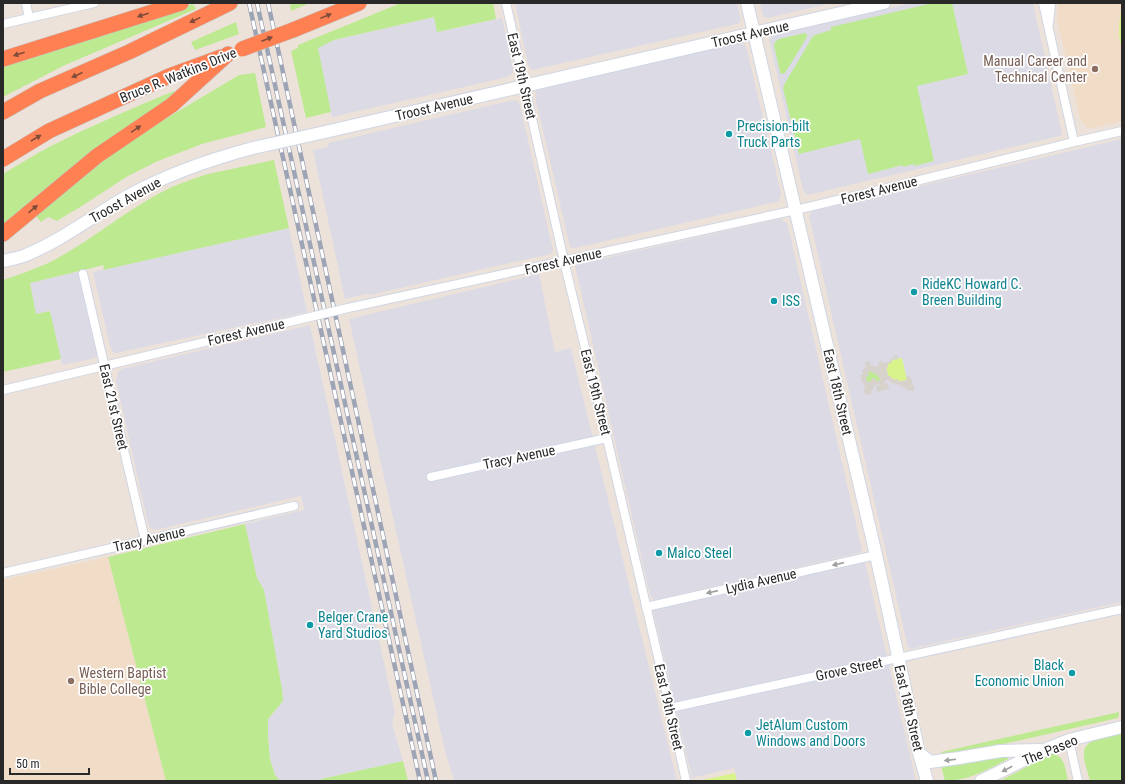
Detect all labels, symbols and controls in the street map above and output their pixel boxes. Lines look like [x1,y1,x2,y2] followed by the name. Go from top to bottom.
[137,12,149,18] one-way arrow
[321,13,333,19] one-way arrow
[189,17,201,23] one-way arrow
[710,17,791,51] street label: Troost Avenue
[504,31,540,121] street label: East 19th Street
[262,36,274,42] one-way arrow
[117,44,239,106] street label: Bruce R. Watkins Drive
[13,51,25,57] one-way arrow
[983,53,1087,85] place label: Manual Career and Technical Center
[1090,64,1100,74] marker: Manual Career and Technical Center
[72,72,83,78] one-way arrow
[394,90,475,124] street label: Troost Avenue
[737,118,810,150] place label: Precision-bilt Truck Parts
[130,125,141,133] one-way arrow
[724,129,734,139] marker: Precision-bilt Truck Parts
[30,135,42,142] one-way arrow
[839,173,919,207] street label: Forest Avenue
[87,174,164,226] street label: Troost Avenue
[28,204,38,213] one-way arrow
[523,244,603,278] street label: Forest Avenue
[922,276,1022,308] place label: RideKC Howard C. Breen Building
[909,287,919,297] marker: RideKC Howard C. Breen Building
[782,293,800,309] place label: ISS
[769,296,779,306] marker: ISS
[206,315,286,349] street label: Forest Avenue
[578,347,614,437] street label: East 19th Street
[820,347,856,437] street label: East 18th Street
[96,362,132,452] street label: East 21st Street
[481,441,557,472] street label: Tracy Avenue
[111,523,187,555] street label: Tracy Avenue
[667,545,732,561] place label: Malco Steel
[654,548,664,558] marker: Malco Steel
[832,561,845,567] one-way arrow
[724,565,798,597] street label: Lydia Avenue
[705,590,718,596] one-way arrow
[318,609,389,641] place label: Belger Crane Yard Studios
[305,620,315,630] marker: Belger Crane Yard Studios
[814,654,884,684] street label: Grove Street
[975,657,1065,689] place label: Black Economic Union
[651,662,687,752] street label: East 19th Street
[891,663,927,753] street label: East 18th Street
[79,665,167,697] place label: Western Baptist Bible College
[1067,668,1077,678] marker: Black Economic Union
[66,676,76,686] marker: Western Baptist Bible College
[756,717,866,749] place label: JetAlum Custom Windows and Doors
[743,728,753,738] marker: JetAlum Custom Windows and Doors
[1020,732,1080,768] street label: The Paseo
[10,750,89,776] scale bar
[944,756,956,763] one-way arrow
[16,757,40,771] text: 50 m
[1001,765,1013,772] one-way arrow

